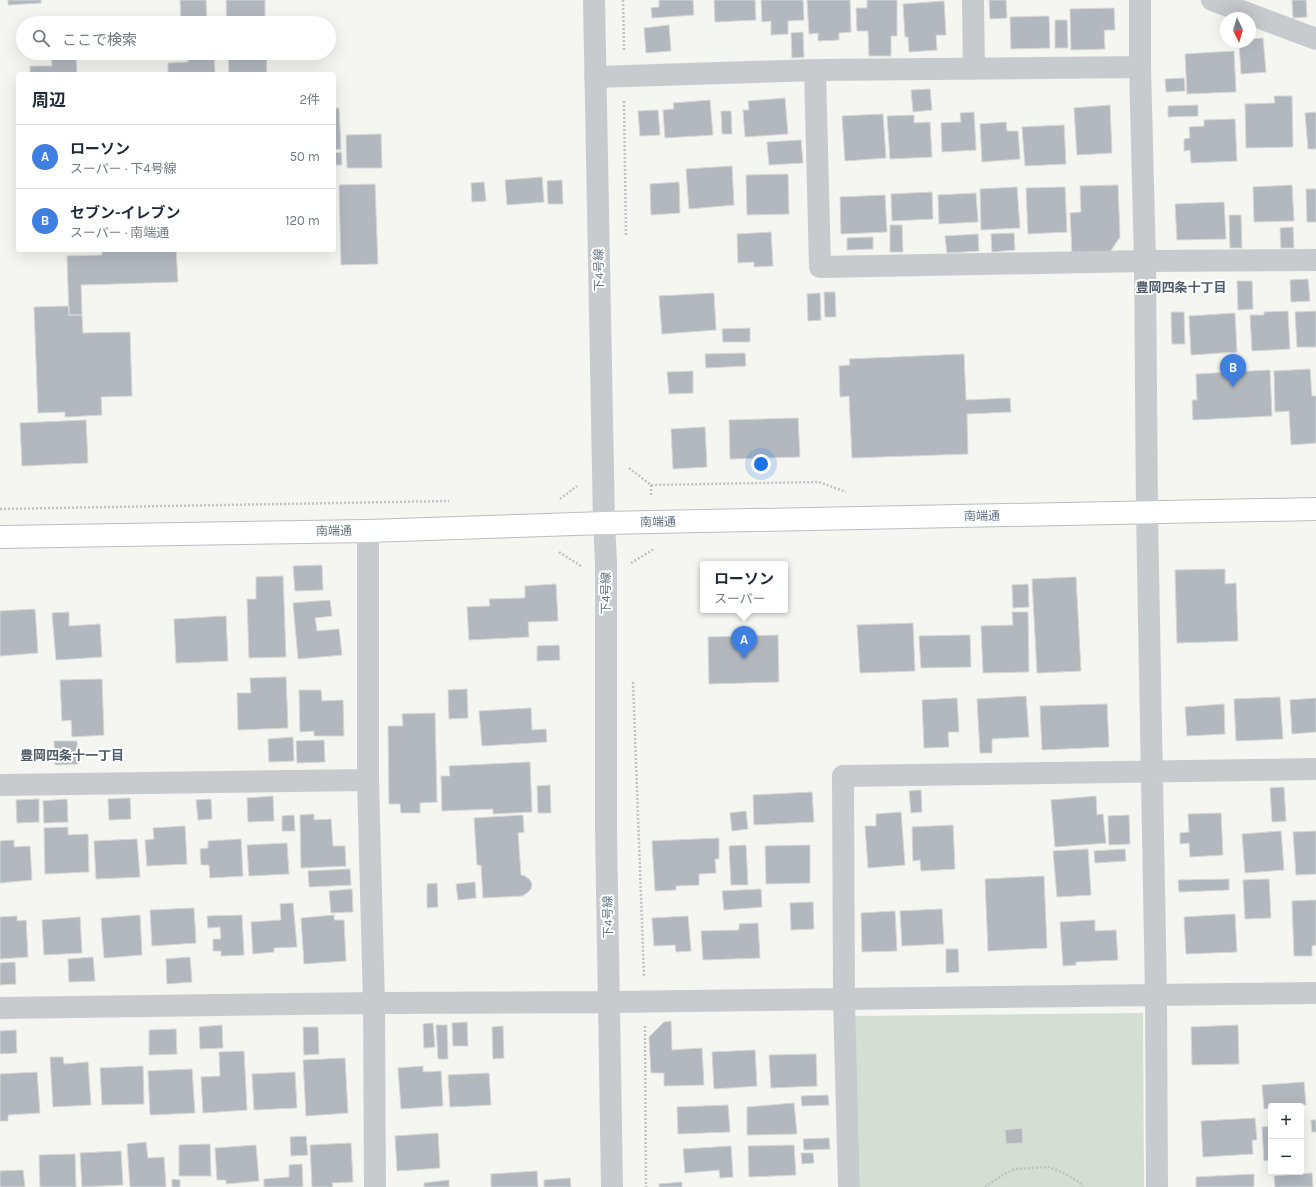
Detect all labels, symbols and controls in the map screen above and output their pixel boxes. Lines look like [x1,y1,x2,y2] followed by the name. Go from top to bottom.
[1220,12,1256,48] north arrow
[16,16,336,60] search box
[30,27,52,49] icon: search
[62,31,137,49] text: ここで検索
[32,90,66,110] text: 周辺
[299,92,320,107] text: 2件
[70,140,130,158] text: ローソン
[41,149,49,164] text: A
[290,149,320,164] text: 50 m
[70,161,177,176] text: スーパー · 下4号線
[70,204,181,222] text: セブン-イレブン
[41,213,49,228] text: B
[285,213,320,228] text: 120 m
[70,225,169,240] text: スーパー · 南端通
[592,249,606,291] street label: 下4号線
[1135,280,1227,295] district label: 豊岡四条十丁目
[1220,354,1246,387] pin: B
[751,454,771,474] your location
[964,509,1000,523] street label: 南端通
[640,515,676,529] street label: 南端通
[316,524,352,538] street label: 南端通
[700,561,788,613] popup
[714,570,774,588] text: ローソン
[599,572,613,614] street label: 下4号線
[714,591,766,606] text: スーパー
[731,626,757,659] pin: A
[20,748,124,763] district label: 豊岡四条十一丁目
[601,896,615,938] street label: 下4号線
[1268,1103,1304,1175] map controls
[1268,1103,1304,1139] button: +
[1268,1139,1304,1175] button: −

